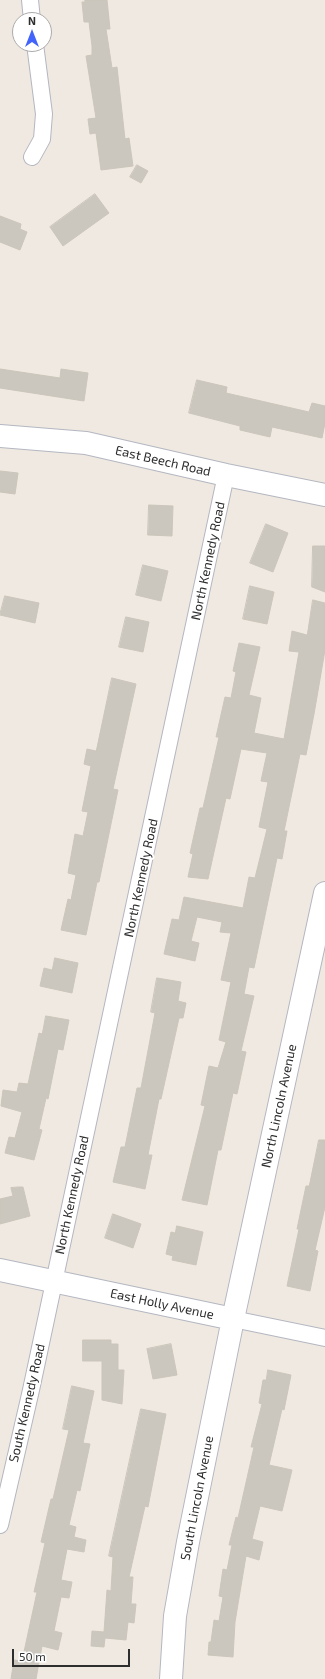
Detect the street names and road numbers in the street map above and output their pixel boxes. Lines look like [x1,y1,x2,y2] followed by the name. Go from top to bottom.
[114,442,212,480] street label: East Beech Road
[188,500,228,622] street label: North Kennedy Road
[121,817,161,939] street label: North Kennedy Road
[258,1043,300,1169] street label: North Lincoln Avenue
[52,1134,92,1256] street label: North Kennedy Road
[109,1285,215,1323] street label: East Holly Avenue
[6,1342,48,1464] street label: South Kennedy Road
[177,1434,217,1562] street label: South Lincoln Avenue

